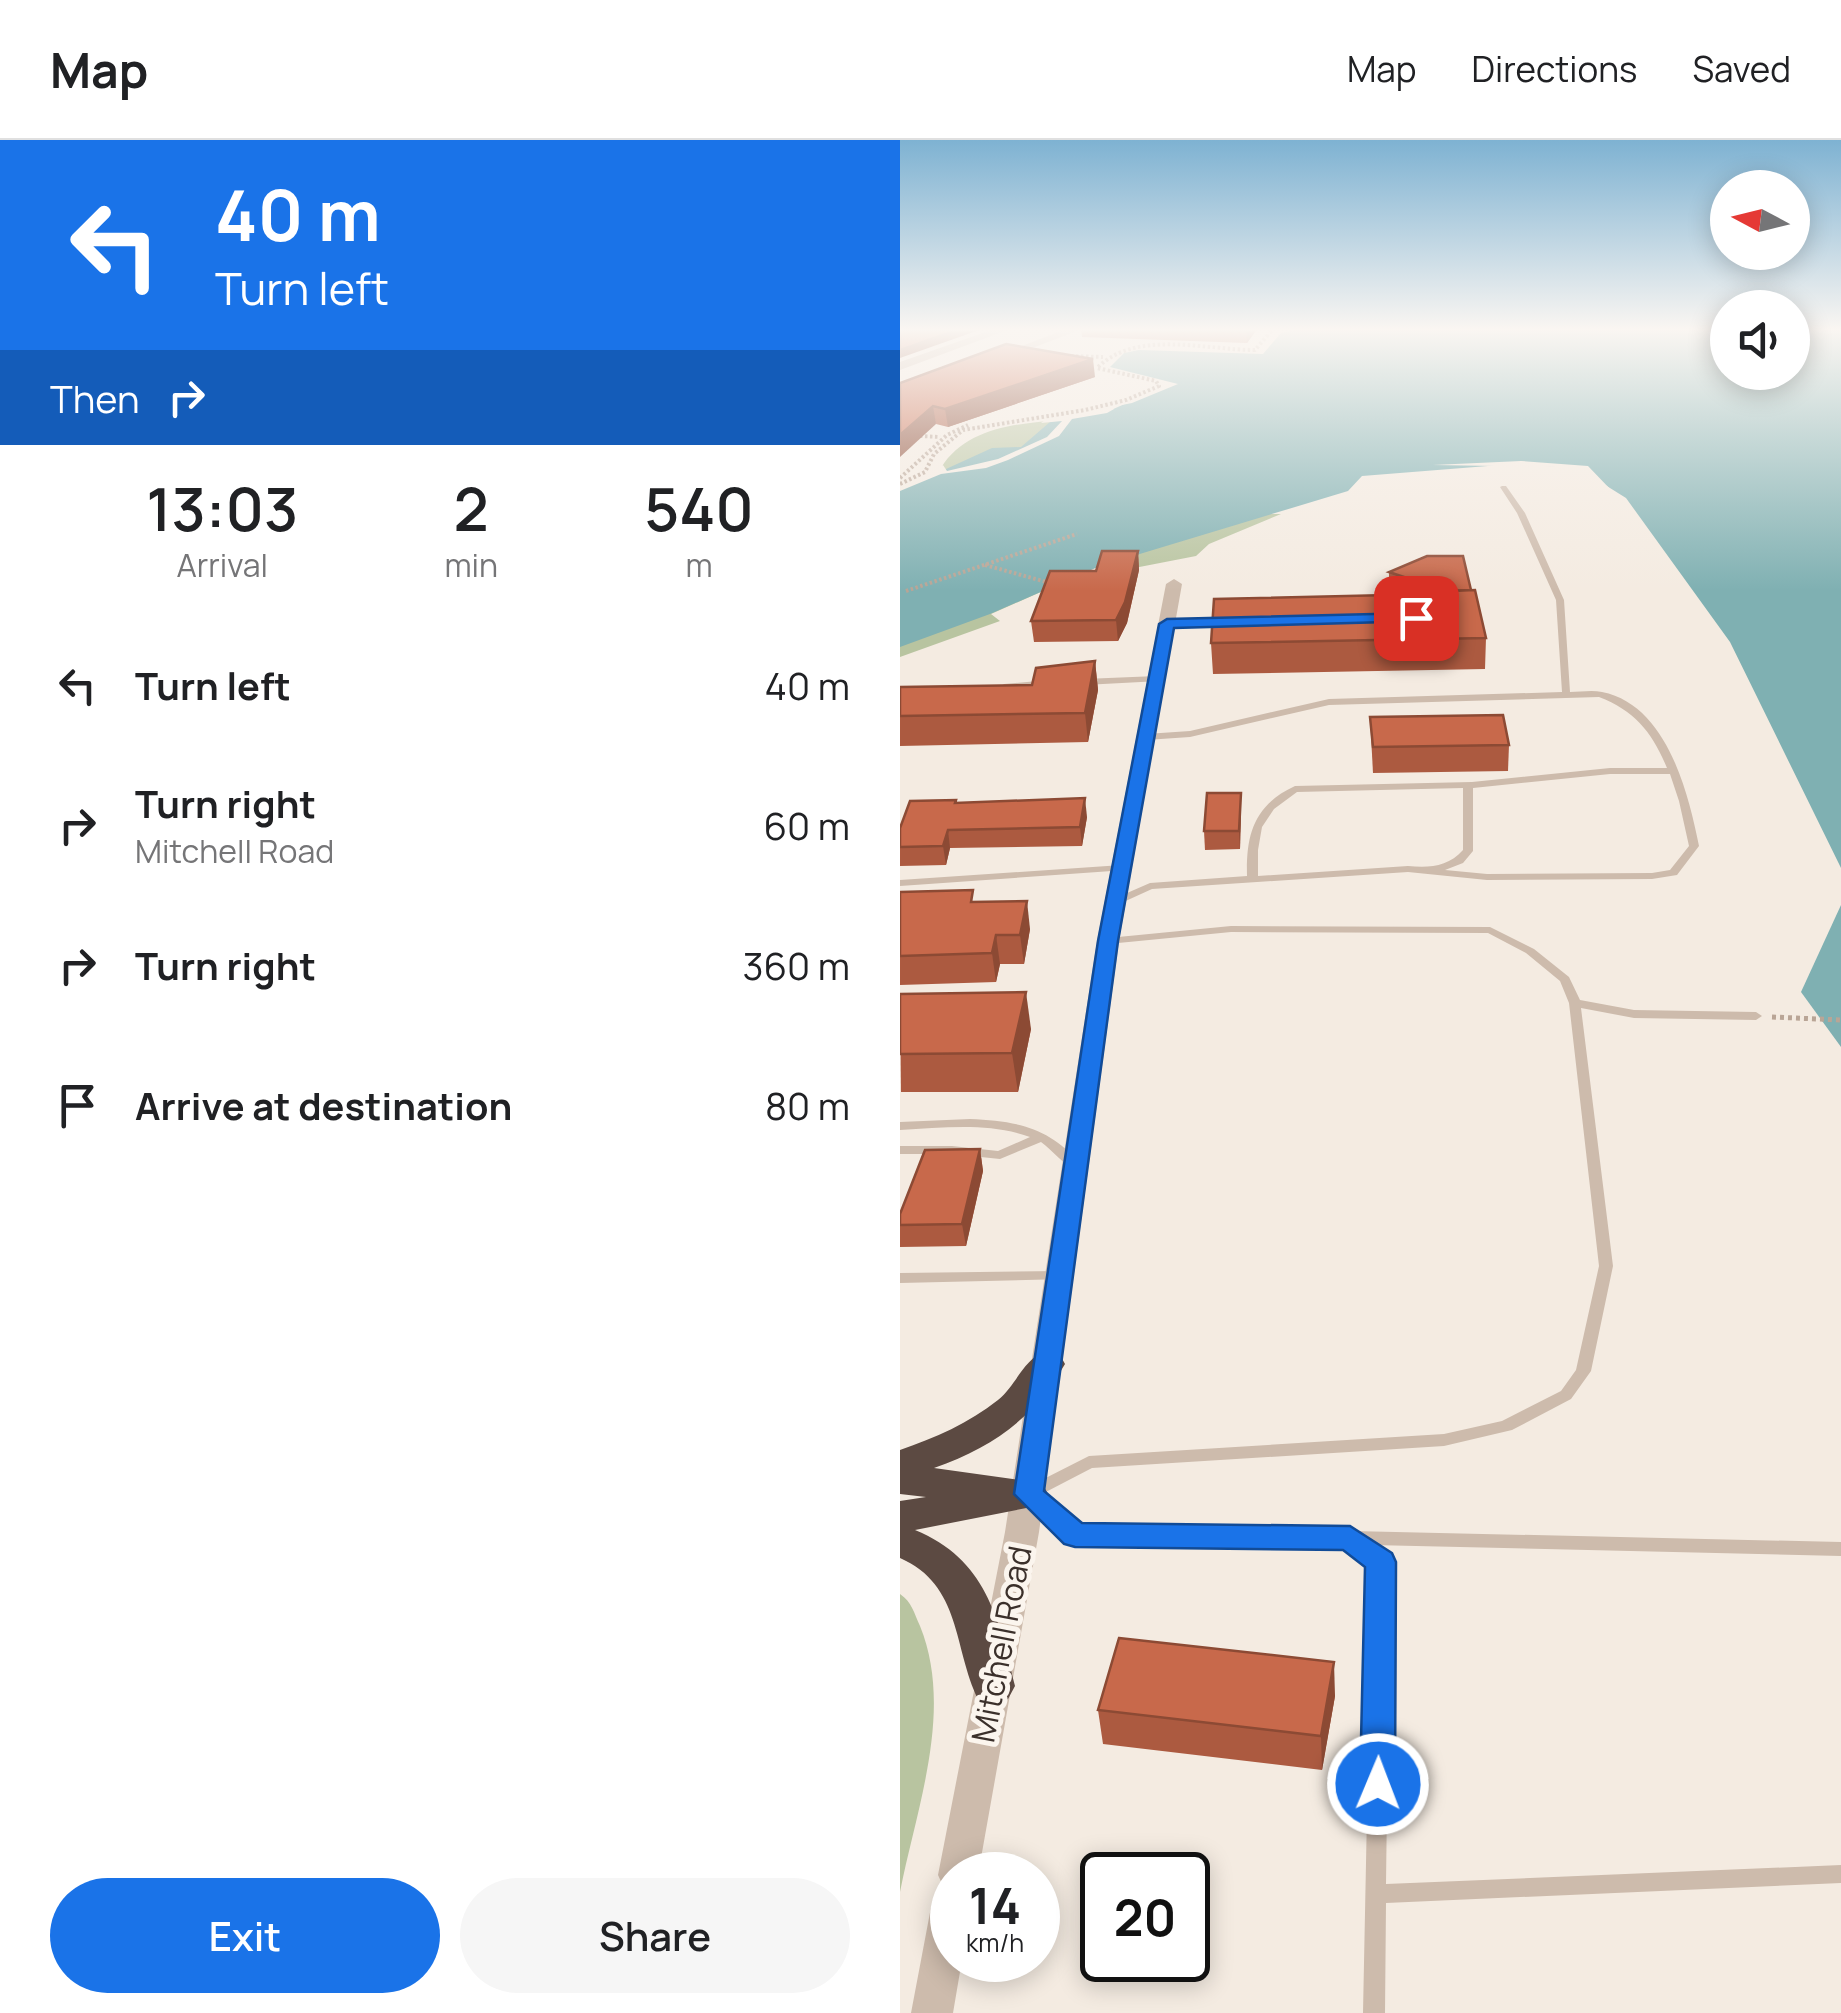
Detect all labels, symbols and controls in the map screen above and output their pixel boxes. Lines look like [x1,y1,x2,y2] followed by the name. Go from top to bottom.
[50,37,148,102] text: Map
[1347,45,1417,93] text: Map
[1472,45,1637,93] text: Directions
[1692,45,1791,93] text: Saved
[215,166,381,262] text: 40 m
[1710,170,1810,270] north arrow
[1710,170,1810,390] map controls
[50,180,180,310] icon: left
[215,257,389,319] text: Turn left
[1710,290,1810,390] button: sound
[159,370,214,425] icon: right
[50,372,139,424] text: Then
[146,467,298,549] text: 13:03
[454,467,489,549] text: 2
[644,467,754,549] text: 540
[177,543,268,587] text: Arrival
[444,543,498,587] text: min
[685,543,713,587] text: m
[1374,576,1459,661] pin
[1389,591,1444,646] icon: arrive
[50,658,105,713] icon: left
[135,659,291,711] text: Turn left
[765,659,850,711] text: 40 m
[135,777,316,829] text: Turn right
[50,798,105,853] icon: right
[763,799,850,851] text: 60 m
[135,829,334,873] text: Mitchell Road
[50,938,105,993] icon: right
[135,939,316,991] text: Turn right
[742,939,850,991] text: 360 m
[50,1078,105,1133] icon: arrive
[135,1079,512,1131] text: Arrive at destination
[765,1079,850,1131] text: 80 m
[960,1542,1042,1746] street label: Mitchell Road
[1326,1732,1430,1836] position arrow
[1080,1852,1210,1982] speed limit sign: 20
[969,1871,1021,1939] text: 14
[50,1878,440,1993] button: Exit
[460,1878,850,1993] button: Share
[966,1925,1024,1960] text: km/h

